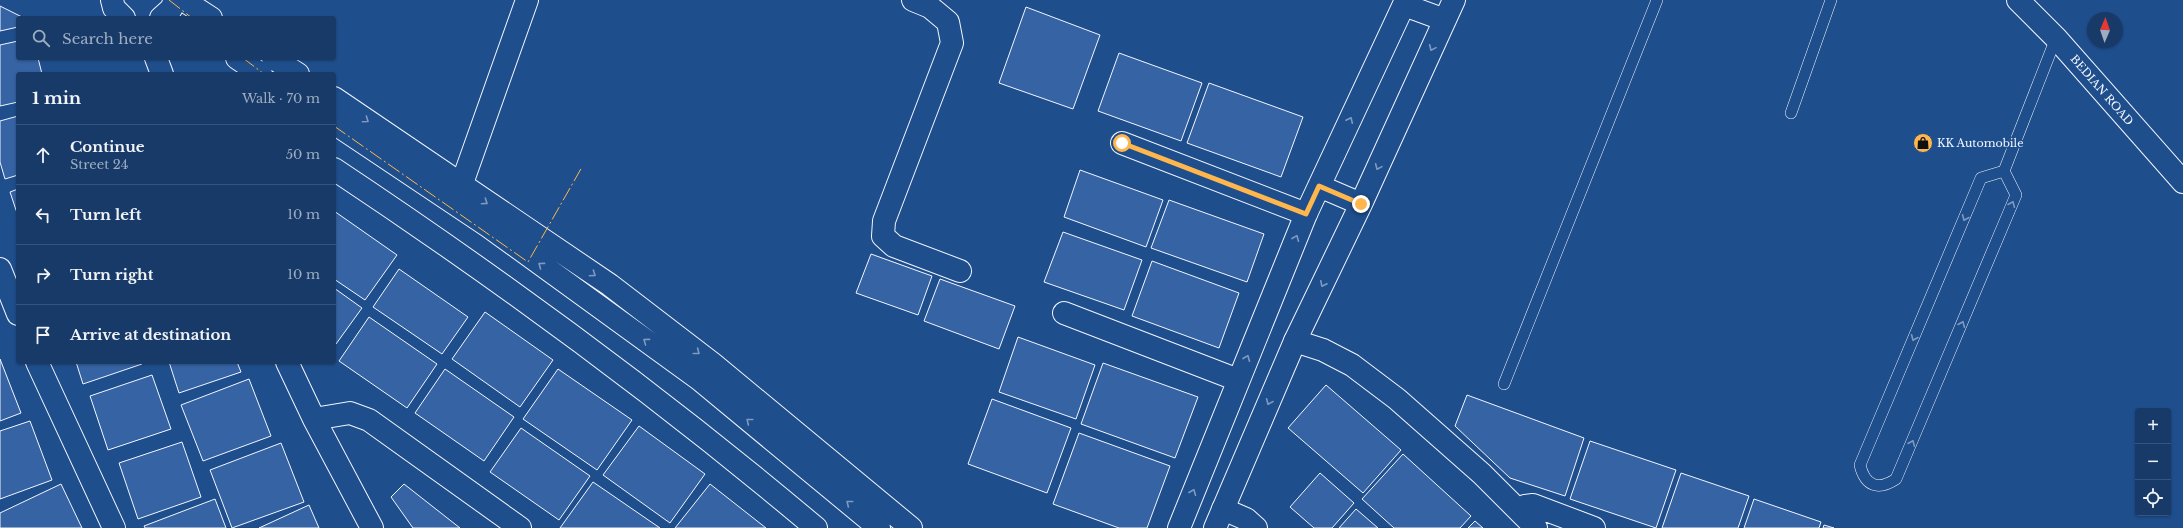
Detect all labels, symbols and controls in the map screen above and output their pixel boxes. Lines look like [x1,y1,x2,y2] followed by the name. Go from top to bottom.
[2087,12,2123,48] north arrow
[16,16,336,60] search box
[30,27,52,49] icon: search
[62,29,153,48] text: Search here
[1429,44,1437,52] one-way arrow
[2068,52,2137,128] street label: BEDIAN ROAD
[32,88,81,109] text: 1 min
[242,90,320,107] text: Walk · 70 m
[362,115,369,123] one-way arrow
[1345,116,1353,124] one-way arrow
[1912,132,1934,154] shop icon: KK Automobile
[1113,134,1131,152] route start
[1937,136,2023,150] place label: KK Automobile
[70,137,145,156] text: Continue
[32,144,54,166] icon: ahead
[286,146,320,163] text: 50 m
[70,156,128,173] text: Street 24
[1375,162,1383,170] one-way arrow
[1352,195,1370,213] route end
[481,197,488,205] one-way arrow
[2007,200,2015,208] one-way arrow
[32,204,54,226] icon: left
[70,205,141,224] text: Turn left
[287,206,320,223] text: 10 m
[1961,214,1969,221] one-way arrow
[1292,234,1300,241] one-way arrow
[538,262,545,269] one-way arrow
[32,264,54,286] icon: right
[70,265,153,284] text: Turn right
[287,266,320,283] text: 10 m
[589,269,596,277] one-way arrow
[1320,280,1328,288] one-way arrow
[1957,320,1965,328] one-way arrow
[32,324,54,346] icon: arrive
[70,325,231,344] text: Arrive at destination
[1911,333,1919,341] one-way arrow
[643,338,650,346] one-way arrow
[692,347,699,354] one-way arrow
[1243,355,1251,362] one-way arrow
[1266,398,1274,406] one-way arrow
[2135,408,2171,516] map controls
[2135,408,2171,444] button: +
[746,418,753,425] one-way arrow
[1907,440,1915,447] one-way arrow
[2135,444,2171,480] button: −
[2135,480,2171,516] button: locate
[1189,488,1197,495] one-way arrow
[846,501,854,508] one-way arrow

